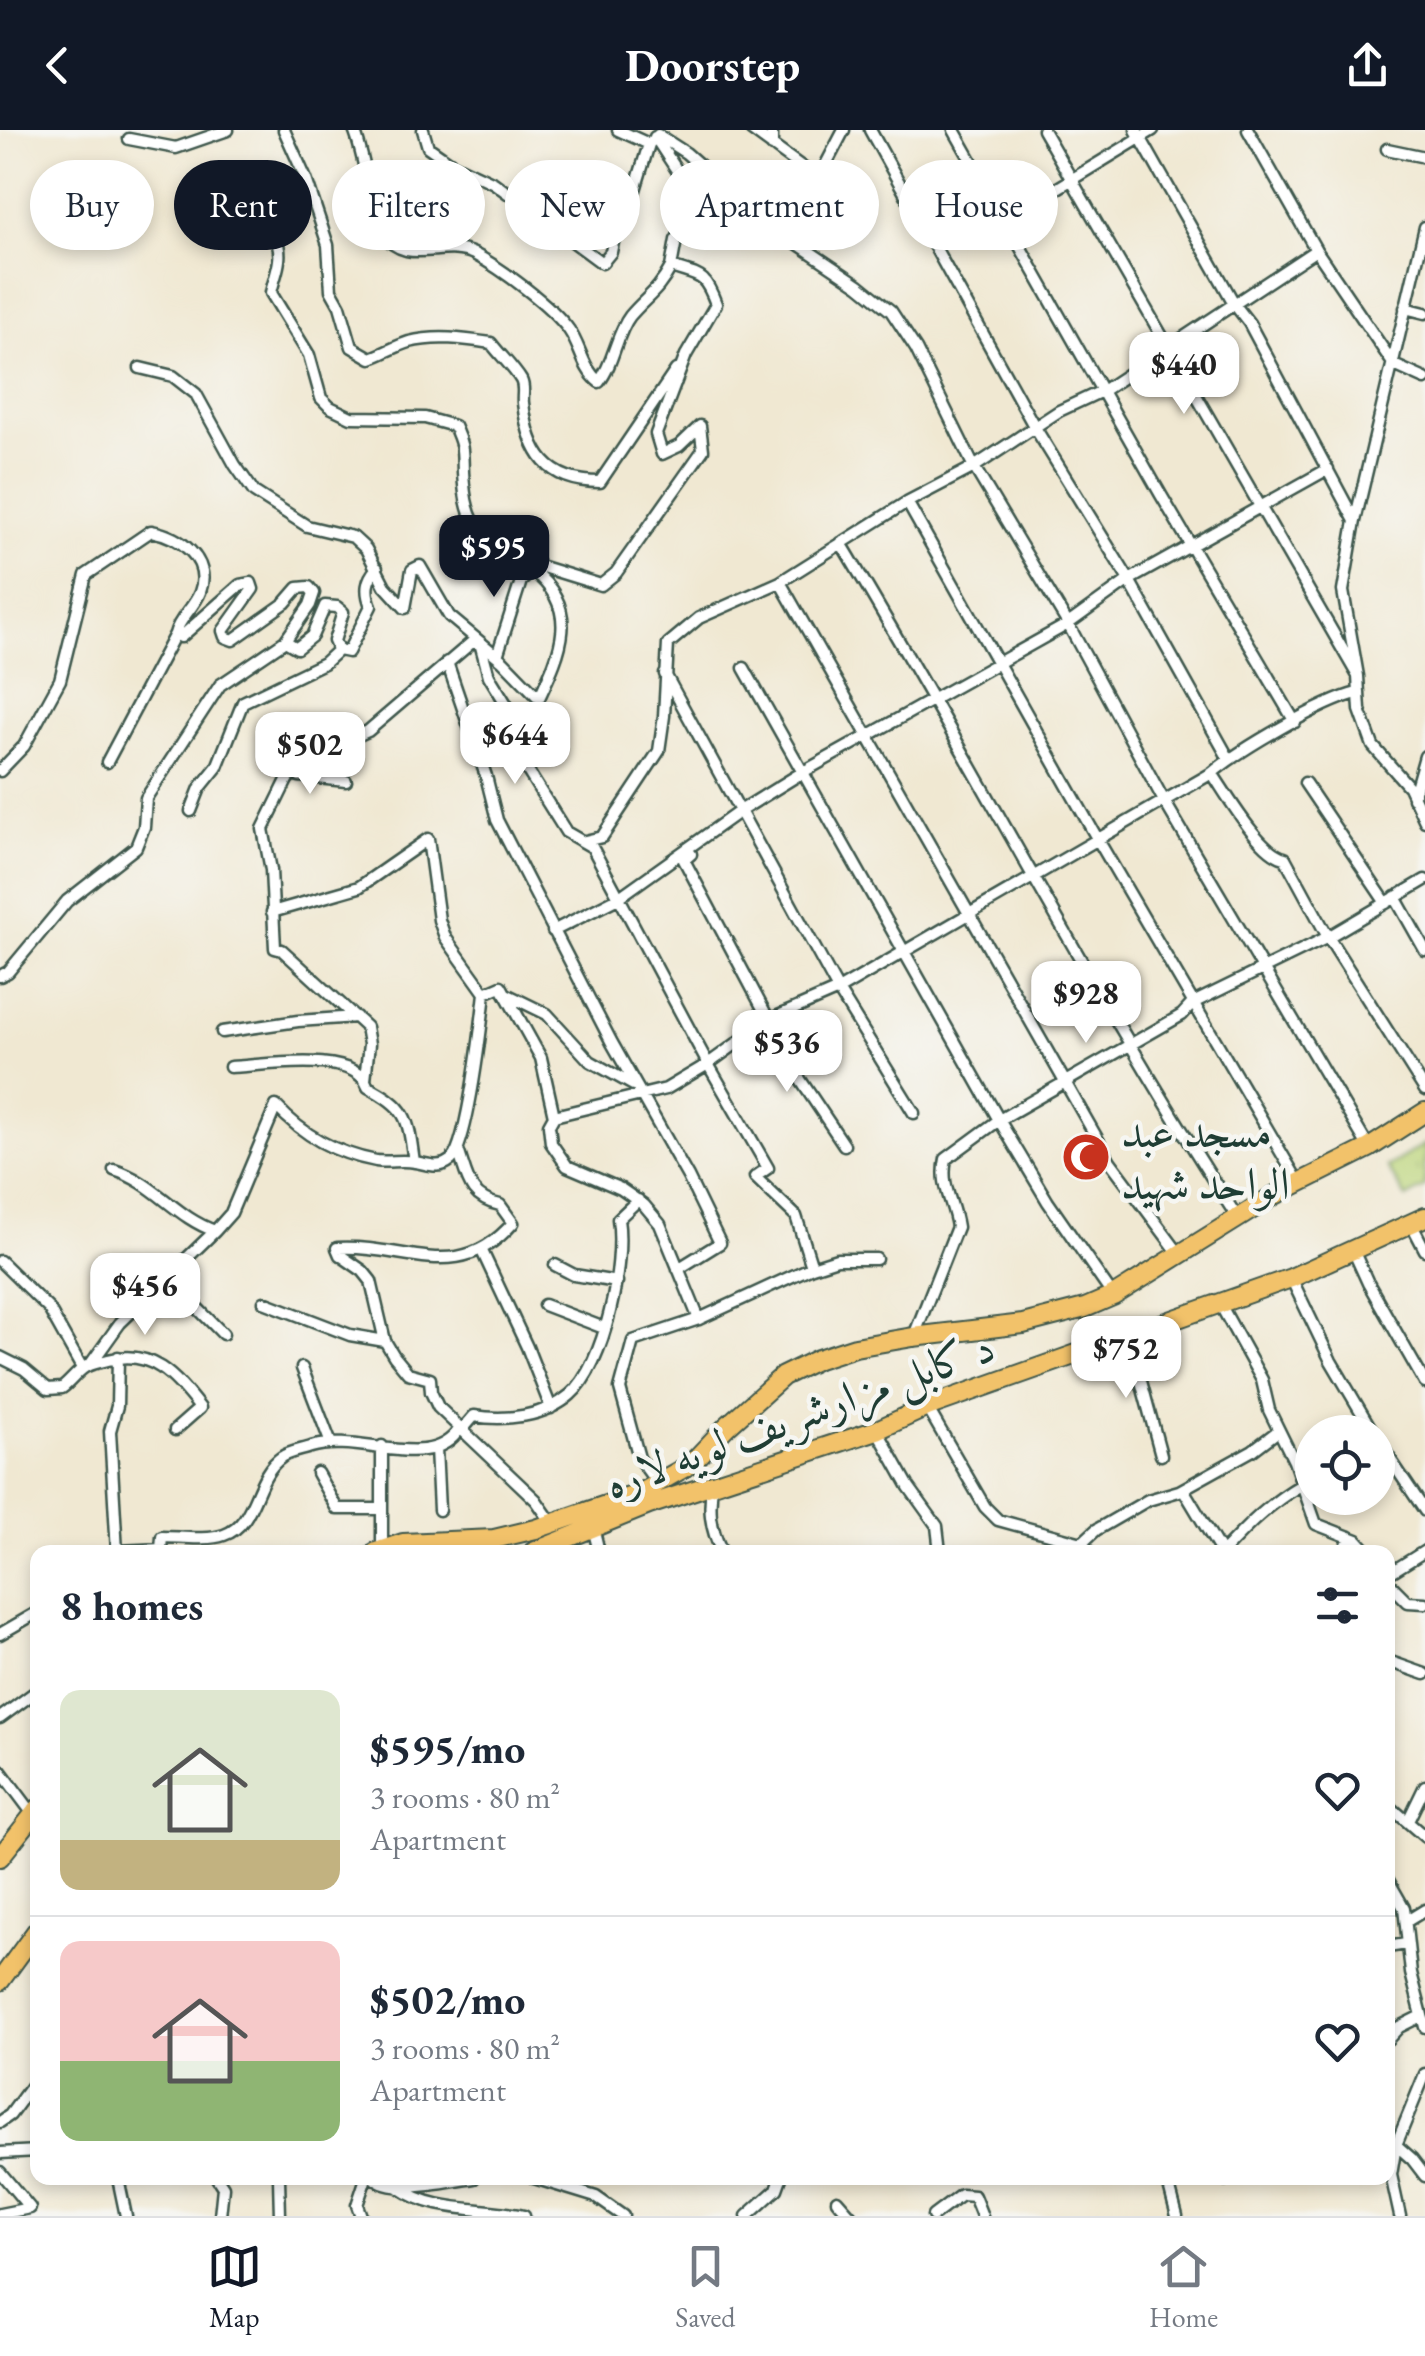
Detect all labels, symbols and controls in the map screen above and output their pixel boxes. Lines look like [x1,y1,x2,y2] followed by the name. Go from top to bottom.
[625,36,800,94] text: Doorstep
[30,38,85,93] icon: back
[1340,38,1395,93] icon: share
[30,160,154,250] chip: Buy
[174,160,312,250] chip: Rent
[332,160,485,250] chip: Filters
[505,160,640,250] chip: New
[660,160,879,250] chip: Apartment
[899,160,1058,250] chip: House
[1125,332,1243,417] pin: $440
[1151,343,1217,385] text: $440
[435,515,553,600] pin: $595
[461,526,527,568] text: $595
[456,702,574,787] pin: $644
[251,712,369,797] pin: $502
[482,713,548,755] text: $644
[277,723,343,765] text: $502
[1027,961,1145,1046] pin: $928
[1053,972,1119,1014] text: $928
[728,1010,846,1095] pin: $536
[754,1021,820,1063] text: $536
[1121,1102,1290,1212] place label: مسجد عبد الواحد شهید
[1060,1131,1112,1183] mosque icon: مسجد عبد الواحد شهید
[86,1253,204,1338] pin: $456
[112,1264,178,1306] text: $456
[1067,1316,1185,1401] pin: $752
[596,1317,1003,1514] street label: د کابل مزارشریف لویه لاره
[1093,1327,1159,1369] text: $752
[1295,1415,1395,1515] map controls
[1295,1415,1395,1515] button: locate
[60,1578,203,1633] text: 8 homes
[1310,1578,1365,1633] icon: filters
[370,1721,526,1776] text: $595/mo
[140,1730,260,1850] icon: home
[1310,1763,1365,1818] icon: heart
[370,1776,560,1818] text: 3 rooms · 80 m²
[370,1818,506,1860] text: Apartment
[370,1972,526,2027] text: $502/mo
[140,1981,260,2101] icon: home
[1310,2014,1365,2069] icon: heart
[370,2027,560,2069] text: 3 rooms · 80 m²
[370,2069,506,2111] text: Apartment
[207,2239,262,2335] tab: Map
[675,2239,735,2335] tab: Saved
[1149,2239,1218,2335] tab: Home

